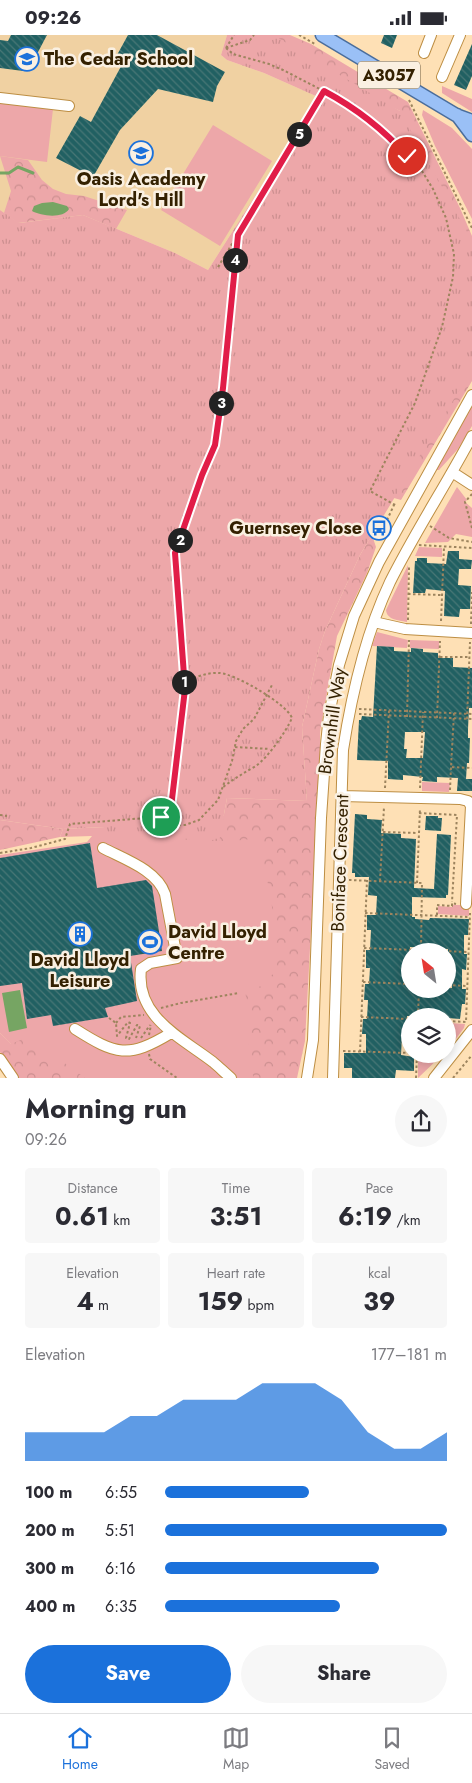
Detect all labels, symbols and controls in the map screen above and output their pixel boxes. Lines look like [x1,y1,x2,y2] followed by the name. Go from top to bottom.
[25,4,82,31] text: 09:26
[14,46,40,72] school or university icon: The Cedar School
[44,46,193,72] place label: The Cedar School
[358,61,420,89] road number: A3057
[286,121,312,147] pin: 5
[295,124,304,144] text: 5
[386,135,428,177] pin
[128,140,154,166] school or university icon: Oasis Academy Lord's Hill
[393,142,421,170] icon: check
[77,166,206,213] place label: Oasis Academy Lord's Hill
[222,247,248,273] pin: 4
[231,250,240,270] text: 4
[208,391,234,415] pin: 3
[217,393,226,413] text: 3
[229,515,362,541] place label: Guernsey Close
[366,515,392,541] bus stop icon: Guernsey Close
[168,527,192,553] pin: 2
[176,530,185,550] text: 2
[312,666,352,776] street label: Brownhill Way
[172,669,196,695] pin: 1
[181,672,188,692] text: 1
[325,793,355,932] street label: Boniface Crescent
[140,796,182,838] pin
[147,803,175,831] icon: arrive
[168,919,267,966] place label: David Lloyd Centre
[67,921,93,947] building icon: David Lloyd Leisure
[137,929,163,955] sports icon: David Lloyd Centre
[401,943,456,997] north arrow
[401,943,456,1063] map controls
[31,947,129,994] place label: David Lloyd Leisure
[401,1008,456,1063] button: layers
[25,1088,187,1129] text: Morning run
[395,1095,447,1147] button: share
[25,1128,67,1151] text: 09:26
[68,1178,118,1198] text: Distance
[222,1178,250,1198] text: Time
[365,1178,393,1198] text: Pace
[55,1198,109,1234] text: 0.61
[210,1198,262,1234] text: 3:51
[338,1198,392,1234] text: 6:19
[109,1210,130,1230] text: km
[392,1210,421,1230] text: /km
[66,1263,119,1283] text: Elevation
[207,1263,265,1283] text: Heart rate
[368,1263,391,1283] text: kcal
[76,1283,94,1319] text: 4
[198,1283,243,1319] text: 159
[363,1283,395,1319] text: 39
[94,1295,109,1315] text: m
[243,1295,274,1315] text: bpm
[25,1343,85,1366] text: Elevation
[371,1343,447,1366] text: 177–181 m
[25,1481,72,1504] text: 100 m
[105,1481,137,1504] text: 6:55
[25,1519,75,1542] text: 200 m
[105,1519,135,1542] text: 5:51
[25,1557,74,1580] text: 300 m
[105,1557,135,1580] text: 6:16
[25,1595,75,1618] text: 400 m
[105,1595,137,1618] text: 6:35
[25,1645,231,1703] button: Save
[241,1645,447,1703] button: Share
[62,1724,98,1774] tab: Home
[222,1724,250,1774] tab: Map
[374,1724,410,1774] tab: Saved

